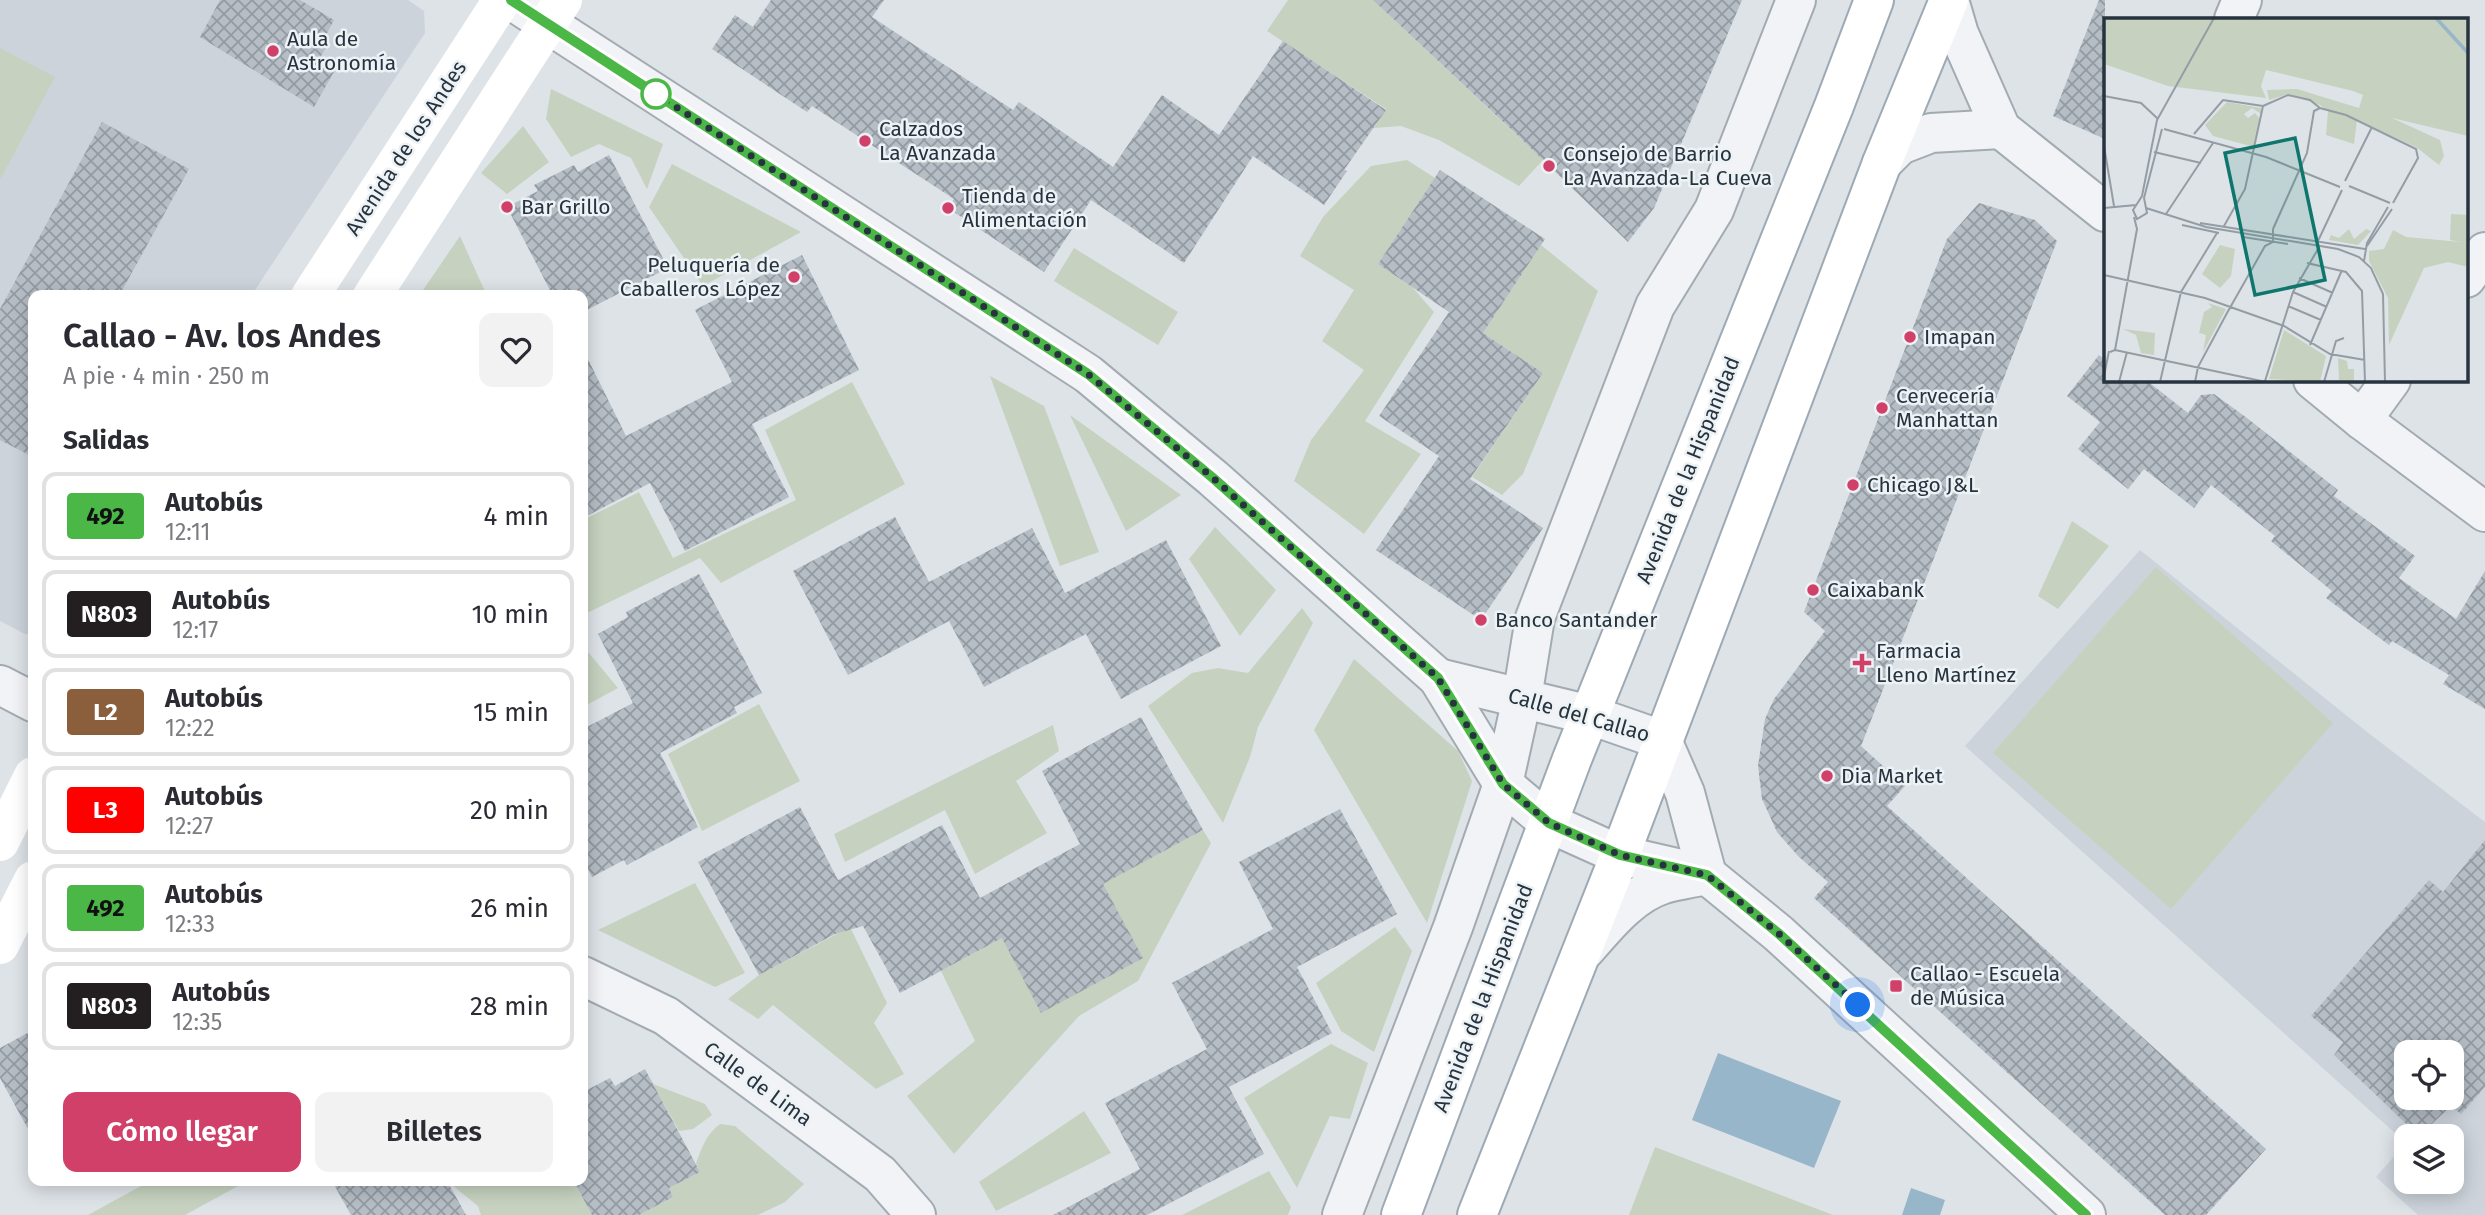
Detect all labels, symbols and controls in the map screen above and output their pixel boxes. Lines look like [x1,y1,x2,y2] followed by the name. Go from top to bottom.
[2104,18,2468,382] inset map
[287,26,396,76] place label: Aula de Astronomía
[265,43,281,59] marker: Aula de Astronomía
[340,56,472,240] street label: Avenida de los Andes
[641,79,671,109] unlabelled marker
[879,116,996,166] place label: Calzados La Avanzada
[857,133,873,149] marker: Calzados La Avanzada
[1563,141,1772,191] place label: Consejo de Barrio La Avanzada-La Cueva
[1541,158,1557,174] marker: Consejo de Barrio La Avanzada-La Cueva
[962,183,1087,233] place label: Tienda de Alimentación
[521,194,611,220] place label: Bar Grillo
[499,199,515,215] marker: Bar Grillo
[940,200,956,216] marker: Tienda de Alimentación
[620,252,780,302] place label: Peluquería de Caballeros López
[786,269,802,285] marker: Peluquería de Caballeros López
[479,313,553,387] button: heart
[63,316,381,356] text: Callao - Av. los Andes
[1924,324,1996,350] place label: Imapan
[1902,329,1918,345] marker: Imapan
[1631,353,1745,587] street label: Avenida de la Hispanidad
[63,362,270,390] text: A pie · 4 min · 250 m
[1896,383,1999,433] place label: Cervecería Manhattan
[1874,400,1890,416] marker: Cervecería Manhattan
[63,425,149,456] text: Salidas
[1867,472,1979,498] place label: Chicago J&L
[1845,477,1861,493] marker: Chicago J&L
[165,487,263,518] text: Autobús
[483,501,549,532] text: 4 min
[86,502,125,530] text: 492
[165,518,211,546] text: 12:11
[1827,577,1924,603] place label: Caixabank
[1805,582,1821,598] marker: Caixabank
[172,585,270,616] text: Autobús
[471,599,549,630] text: 10 min
[81,600,137,628] text: N803
[1495,607,1657,633] place label: Banco Santander
[1473,612,1489,628] marker: Banco Santander
[172,616,218,644] text: 12:17
[1876,638,2016,688] place label: Farmacia Lleno Martínez
[1854,655,1870,671] marker: Farmacia Lleno Martínez
[1505,682,1653,748] street label: Calle del Callao
[165,683,263,714] text: Autobús
[473,697,549,728] text: 15 min
[93,698,118,726] text: L2
[165,714,215,742] text: 12:22
[1841,763,1943,789] place label: Dia Market
[1819,768,1835,784] marker: Dia Market
[165,781,263,812] text: Autobús
[470,795,549,826] text: 20 min
[93,796,118,824] text: L3
[165,812,213,840] text: 12:27
[165,879,263,910] text: Autobús
[1427,880,1539,1116] street label: Avenida de la Hispanidad
[471,893,549,924] text: 26 min
[86,894,125,922] text: 492
[165,910,215,938] text: 12:33
[1910,961,2060,1011] place label: Callao - Escuela de Música
[172,977,270,1008] text: Autobús
[1888,978,1904,994] marker: Callao - Escuela de Música
[1840,987,1875,1022] your location
[470,991,549,1022] text: 28 min
[81,992,137,1020] text: N803
[172,1008,222,1036] text: 12:35
[699,1036,817,1132] street label: Calle de Lima
[2394,1040,2464,1194] map controls
[2394,1040,2464,1110] button: locate
[63,1092,301,1172] button: Cómo llegar
[315,1092,553,1172] button: Billetes
[2394,1124,2464,1194] button: layers

